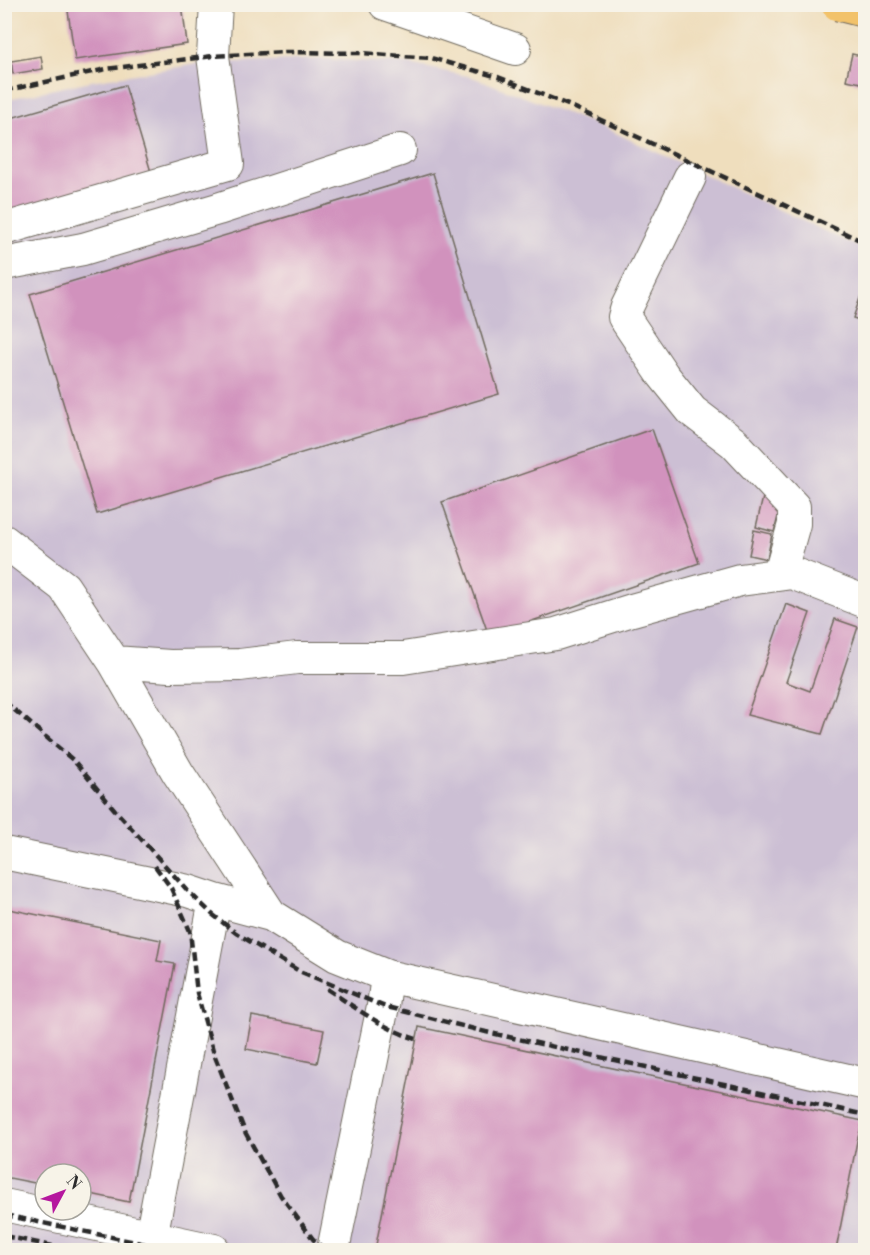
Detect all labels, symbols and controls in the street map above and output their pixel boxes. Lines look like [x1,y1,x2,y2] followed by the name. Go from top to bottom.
[33,1162,93,1222] north arrow
[62,1171,85,1194] text: N

